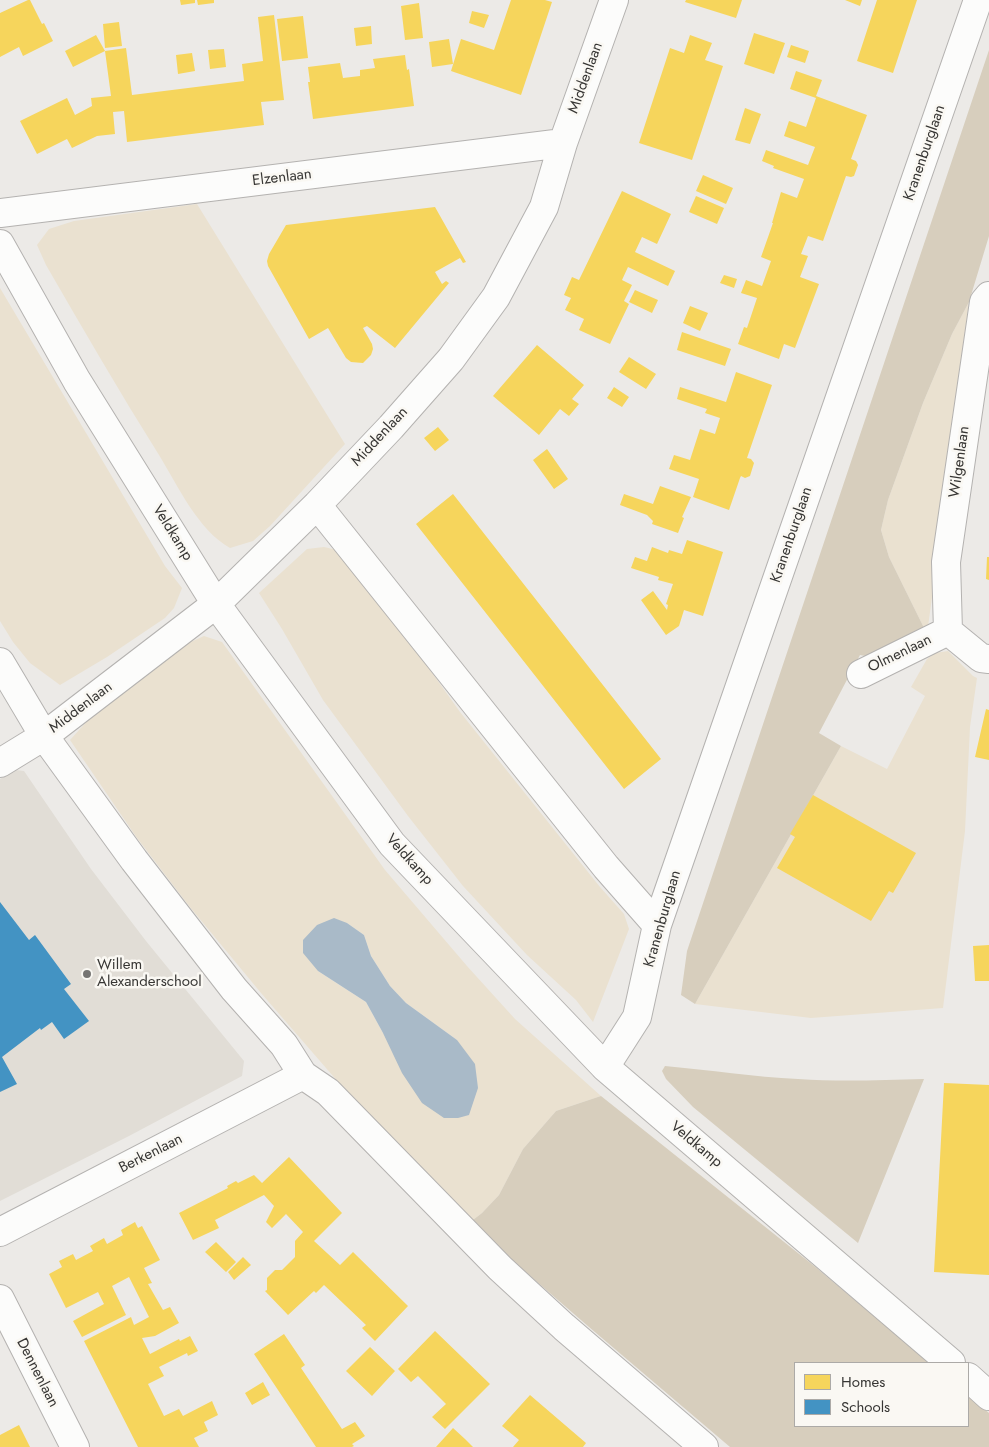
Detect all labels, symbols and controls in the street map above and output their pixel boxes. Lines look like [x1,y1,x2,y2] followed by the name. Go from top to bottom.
[565,40,607,116] street label: Middenlaan
[900,103,950,203] street label: Kranenburglaan
[251,165,313,191] street label: Elzenlaan
[348,404,412,470] street label: Middenlaan
[946,425,974,499] street label: Wilgenlaan
[767,485,817,585] street label: Kranenburglaan
[148,502,196,564] street label: Veldkamp
[865,631,935,677] street label: Olmenlaan
[46,678,116,738] street label: Middenlaan
[381,831,437,889] street label: Veldkamp
[641,868,685,970] street label: Kranenburglaan
[97,956,202,991] place label: Willem Alexanderschool
[81,968,93,980] marker: Willem Alexanderschool
[666,1118,726,1172] street label: Veldkamp
[116,1130,186,1178] street label: Berkenlaan
[12,1335,62,1411] street label: Dennenlaan
[794,1362,969,1427] legend
[841,1371,885,1393] text: Homes
[841,1396,890,1418] text: Schools

